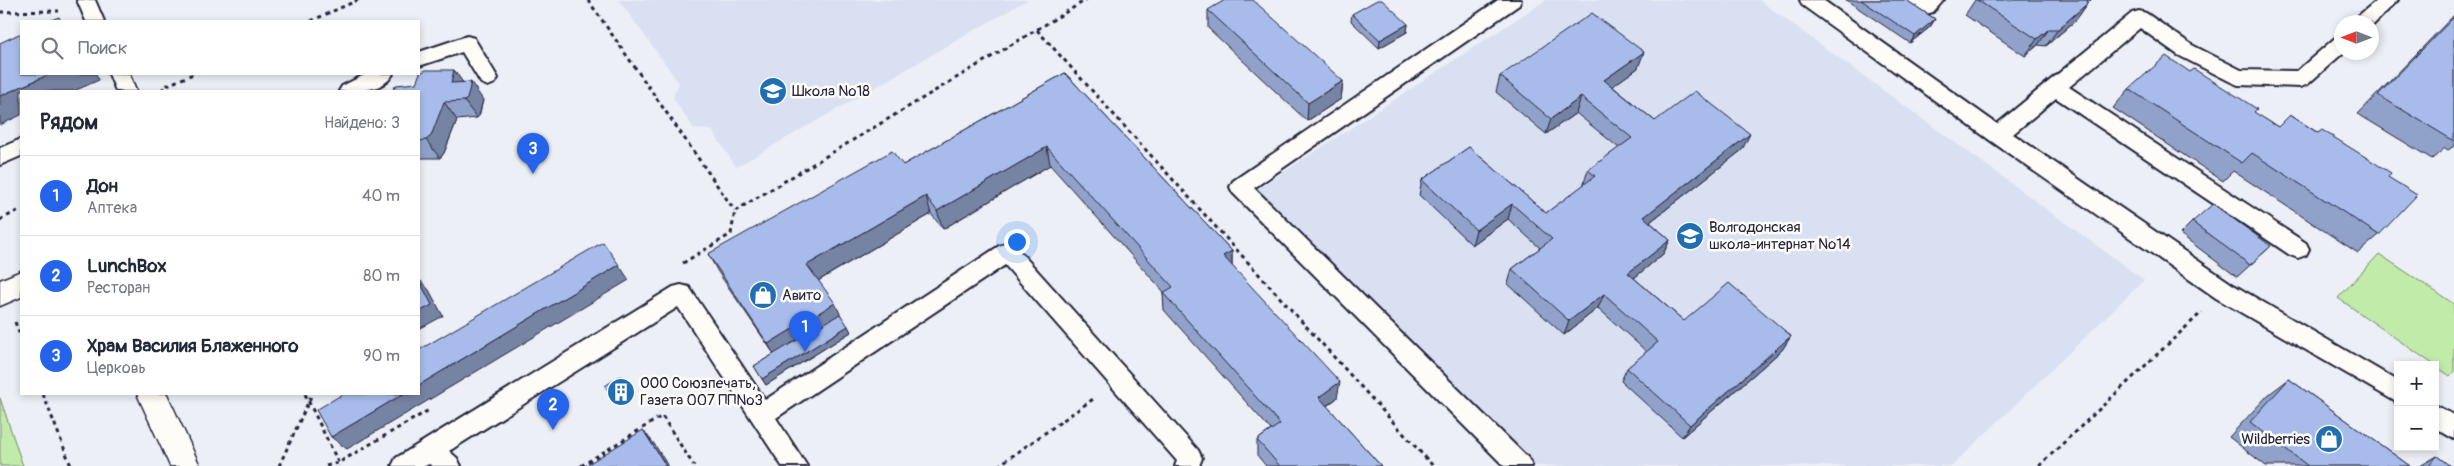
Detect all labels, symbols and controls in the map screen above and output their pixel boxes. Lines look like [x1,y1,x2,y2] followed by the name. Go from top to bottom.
[2334,15,2379,60] north arrow
[20,20,420,75] search box
[38,34,66,62] icon: search
[78,36,128,60] text: Поиск
[758,76,788,106] school or university icon: Школа №18
[792,82,870,101] place label: Школа №18
[40,109,98,136] text: Рядом
[324,113,400,133] text: Найдено: 3
[517,133,549,174] pin: 3
[87,174,118,198] text: Дон
[53,186,59,206] text: 1
[362,186,400,206] text: 40 m
[87,198,137,218] text: Аптека
[1709,218,1851,254] place label: Волгодонская школа-интернат №14
[1675,221,1705,251] school or university icon: Волгодонская школа-интернат №14
[1004,229,1030,255] your location
[87,254,167,278] text: LunchBox
[52,266,60,286] text: 2
[363,266,400,286] text: 80 m
[87,278,150,298] text: Ресторан
[748,280,778,310] shop icon: Авито
[782,286,821,305] place label: Авито
[789,311,821,352] pin: 1
[87,334,298,358] text: Храм Василия Блаженного
[52,346,60,366] text: 3
[363,346,400,366] text: 90 m
[87,358,146,378] text: Церковь
[2394,361,2439,451] map controls
[2394,361,2439,406] button: +
[640,374,763,410] place label: ООО Союзпечать, Газета 007 ПП№3
[606,377,636,407] building icon: ООО Союзпечать, Газета 007 ПП№3
[537,389,569,430] pin: 2
[2394,406,2439,451] button: −
[2314,424,2344,454] shop icon: Wildberries
[2241,430,2310,449] place label: Wildberries

